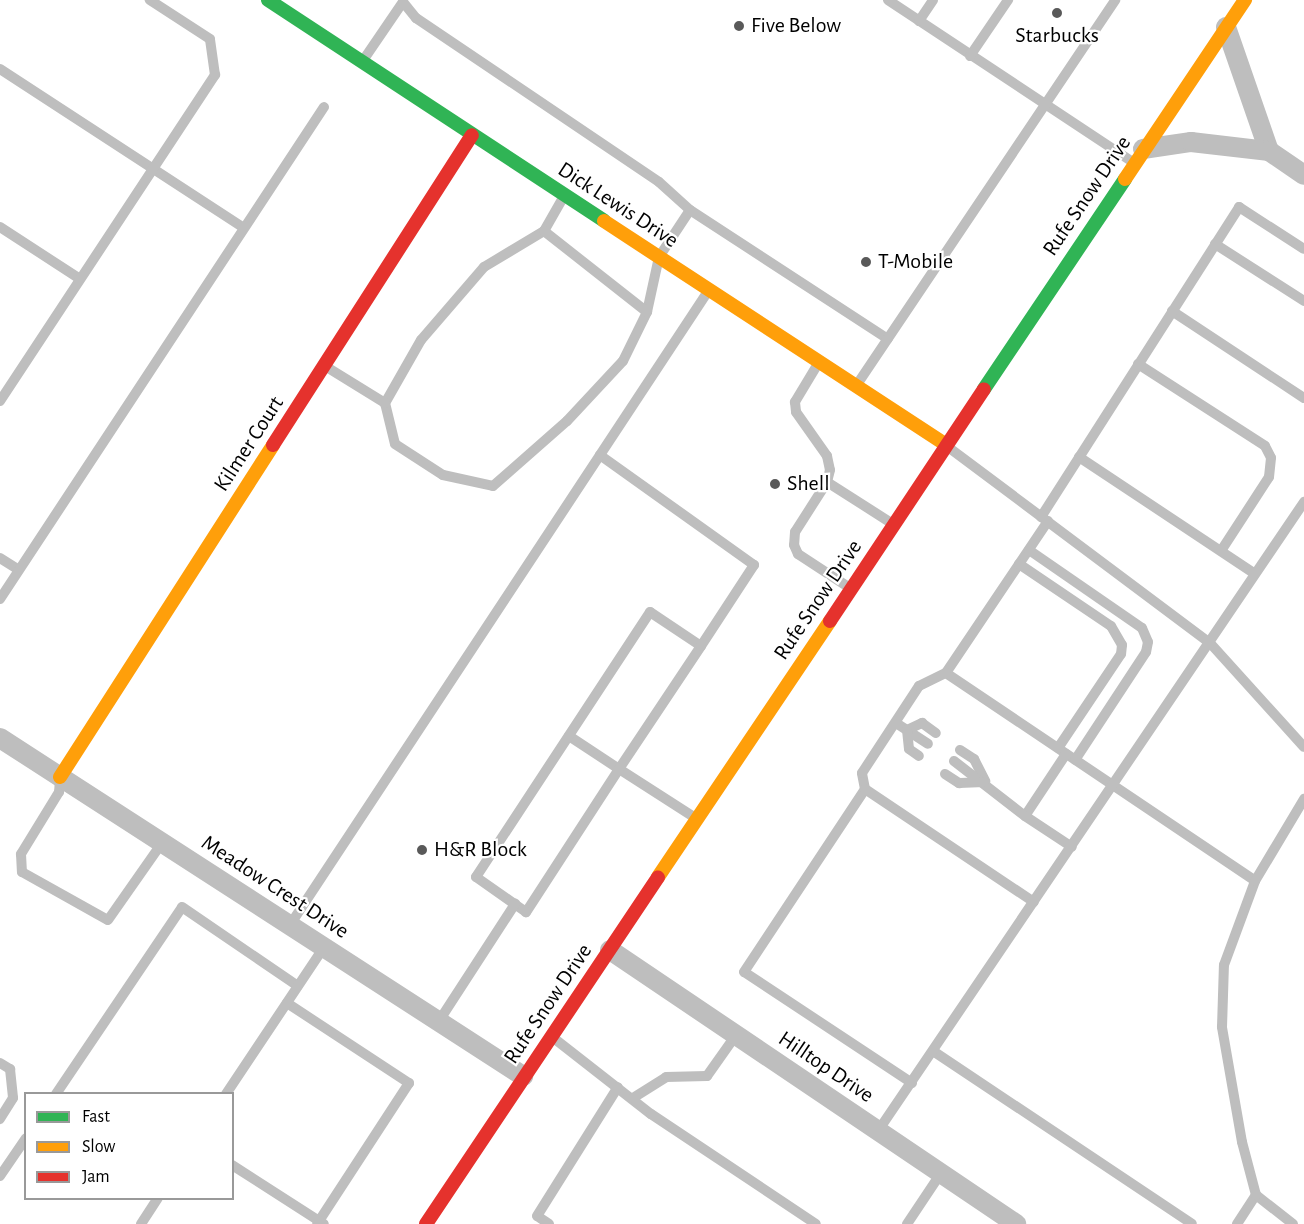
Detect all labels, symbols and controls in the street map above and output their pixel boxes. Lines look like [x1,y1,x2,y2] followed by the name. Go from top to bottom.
[1050,6,1064,20] marker: Starbucks
[751,13,841,39] place label: Five Below
[732,19,746,33] marker: Five Below
[1015,23,1099,49] place label: Starbucks
[1037,131,1137,261] street label: Rufe Snow Drive
[553,156,683,254] street label: Dick Lewis Drive
[878,249,953,275] place label: T-Mobile
[859,255,873,269] marker: T-Mobile
[208,391,290,497] street label: Kilmer Court
[787,471,830,497] place label: Shell
[768,477,782,491] marker: Shell
[768,535,868,665] street label: Rufe Snow Drive
[196,830,354,944] street label: Meadow Crest Drive
[434,837,527,863] place label: H&R Block
[415,843,429,857] marker: H&R Block
[498,939,598,1069] street label: Rufe Snow Drive
[773,1025,879,1109] street label: Hilltop Drive
[24,1092,234,1200] legend
[82,1108,110,1126] text: Fast
[82,1138,115,1156] text: Slow
[82,1168,110,1186] text: Jam

